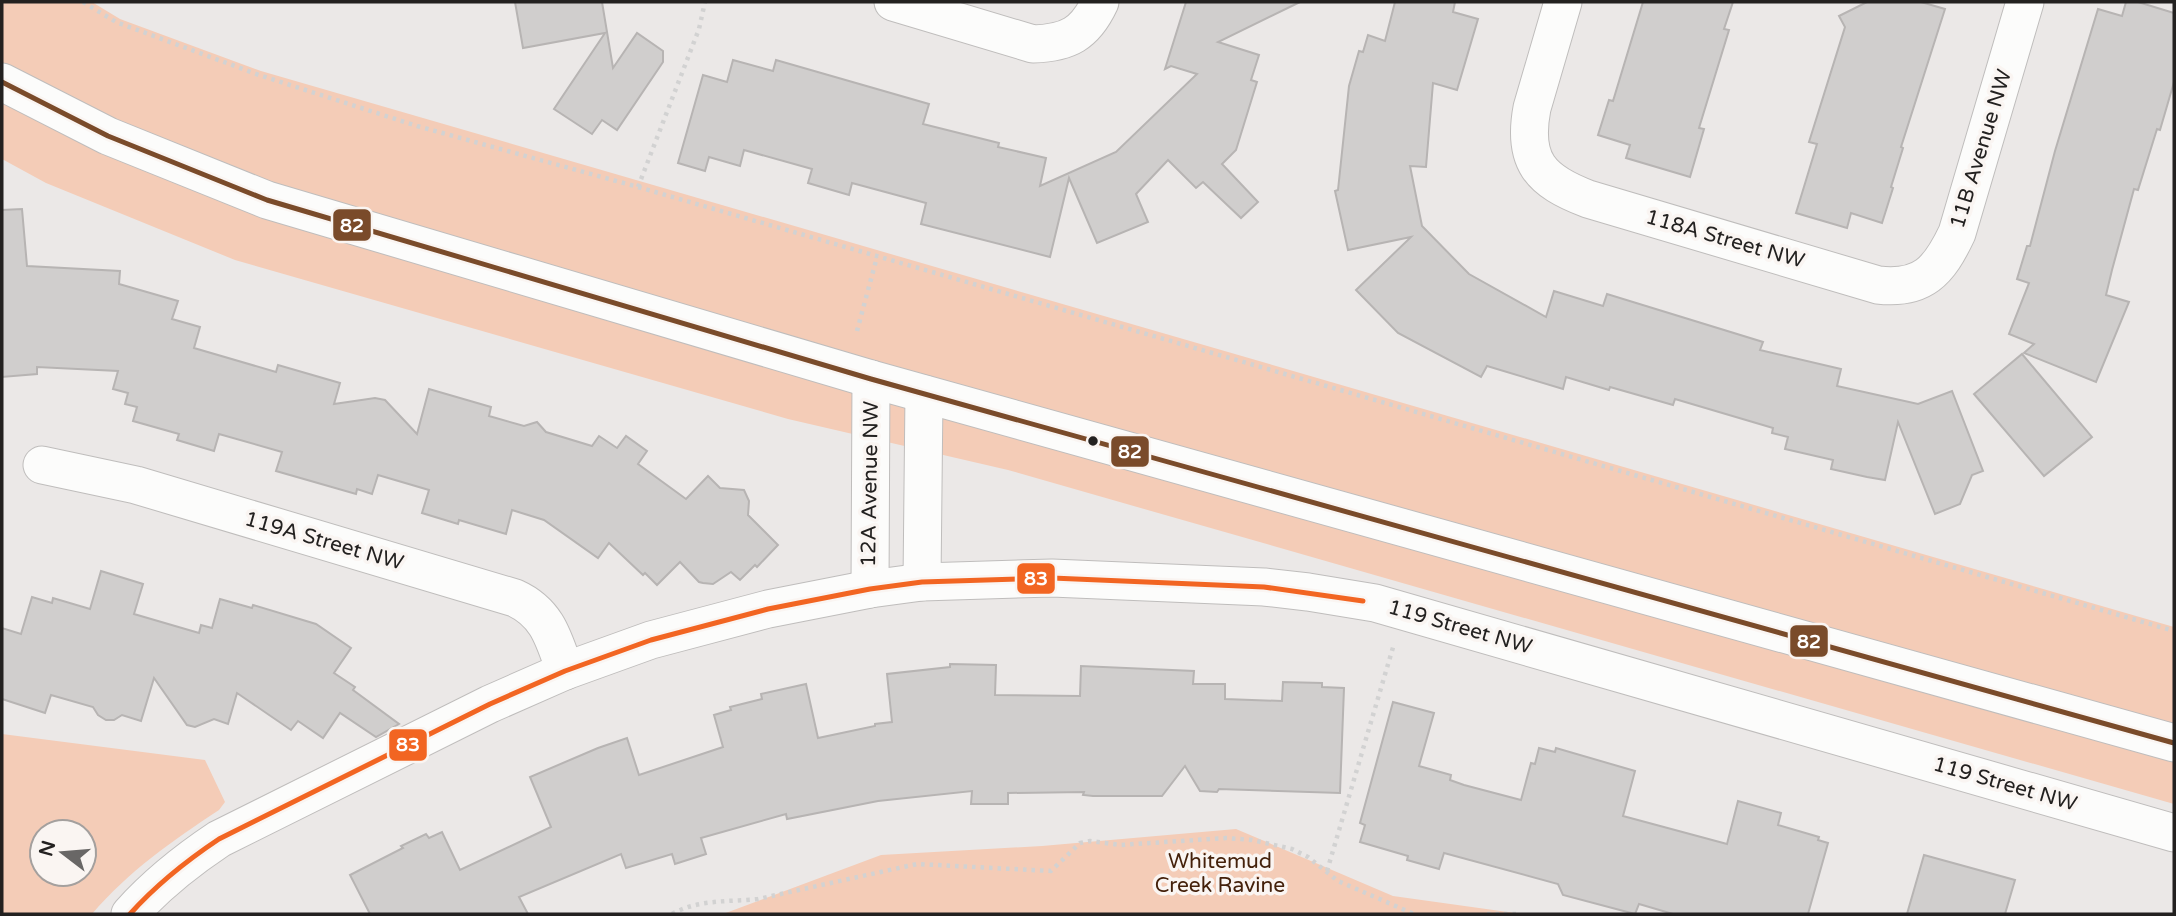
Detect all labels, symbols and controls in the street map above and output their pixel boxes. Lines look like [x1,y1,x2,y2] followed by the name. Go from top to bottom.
[1945,66,2017,232] street label: 11B Avenue NW
[1643,204,1807,274] street label: 118A Street NW
[332,208,372,242] line badge: 82
[340,215,364,237] text: 82
[856,401,884,567] street label: 12A Avenue NW
[1086,434,1100,448] unlabelled marker
[1110,435,1150,468] line badge: 82
[1118,441,1142,463] text: 82
[242,506,406,576] street label: 119A Street NW
[1016,562,1056,595] line badge: 83
[1024,568,1048,590] text: 83
[1385,595,1535,659] street label: 119 Street NW
[1789,624,1829,658] line badge: 82
[1797,631,1821,653] text: 82
[388,728,428,762] line badge: 83
[396,734,420,756] text: 83
[1930,752,2080,816] street label: 119 Street NW
[28,818,98,888] north arrow
[35,838,60,859] text: N
[1155,849,1285,898] park label: Whitemud Creek Ravine

